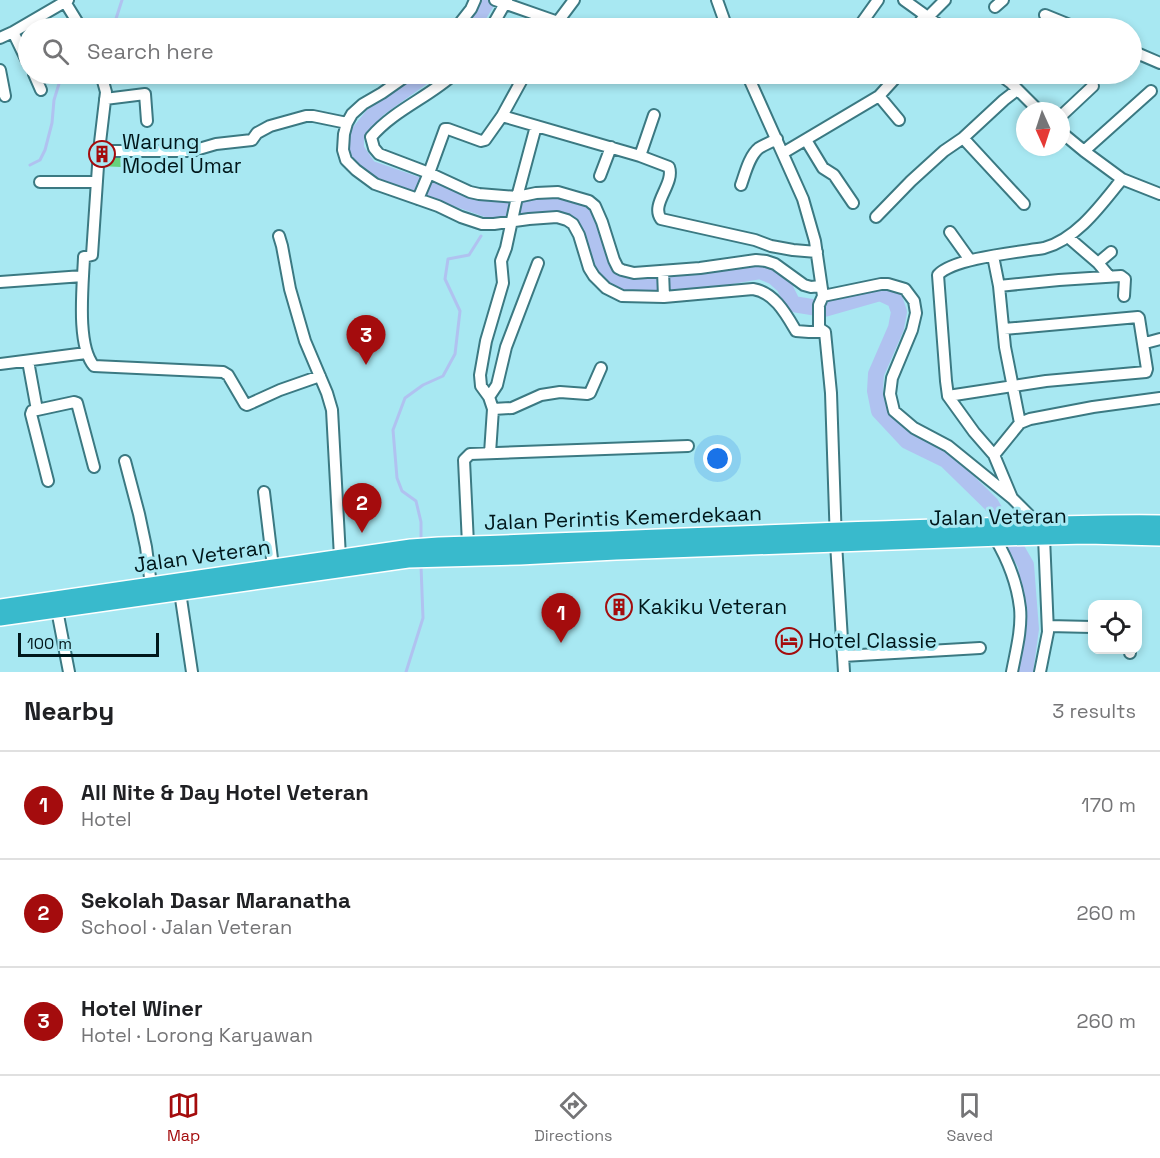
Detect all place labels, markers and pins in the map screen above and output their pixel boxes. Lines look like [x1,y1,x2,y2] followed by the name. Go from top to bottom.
[122,128,242,179] place label: Warung Model Umar
[87,139,117,169] building icon: Warung Model Umar
[346,316,386,365] pin: 3
[342,484,382,533] pin: 2
[604,592,634,622] building icon: Kakiku Veteran
[638,593,787,620] place label: Kakiku Veteran
[542,594,580,643] pin: 1
[774,626,804,656] hotel icon: Hotel Classie
[808,627,937,654] place label: Hotel Classie

